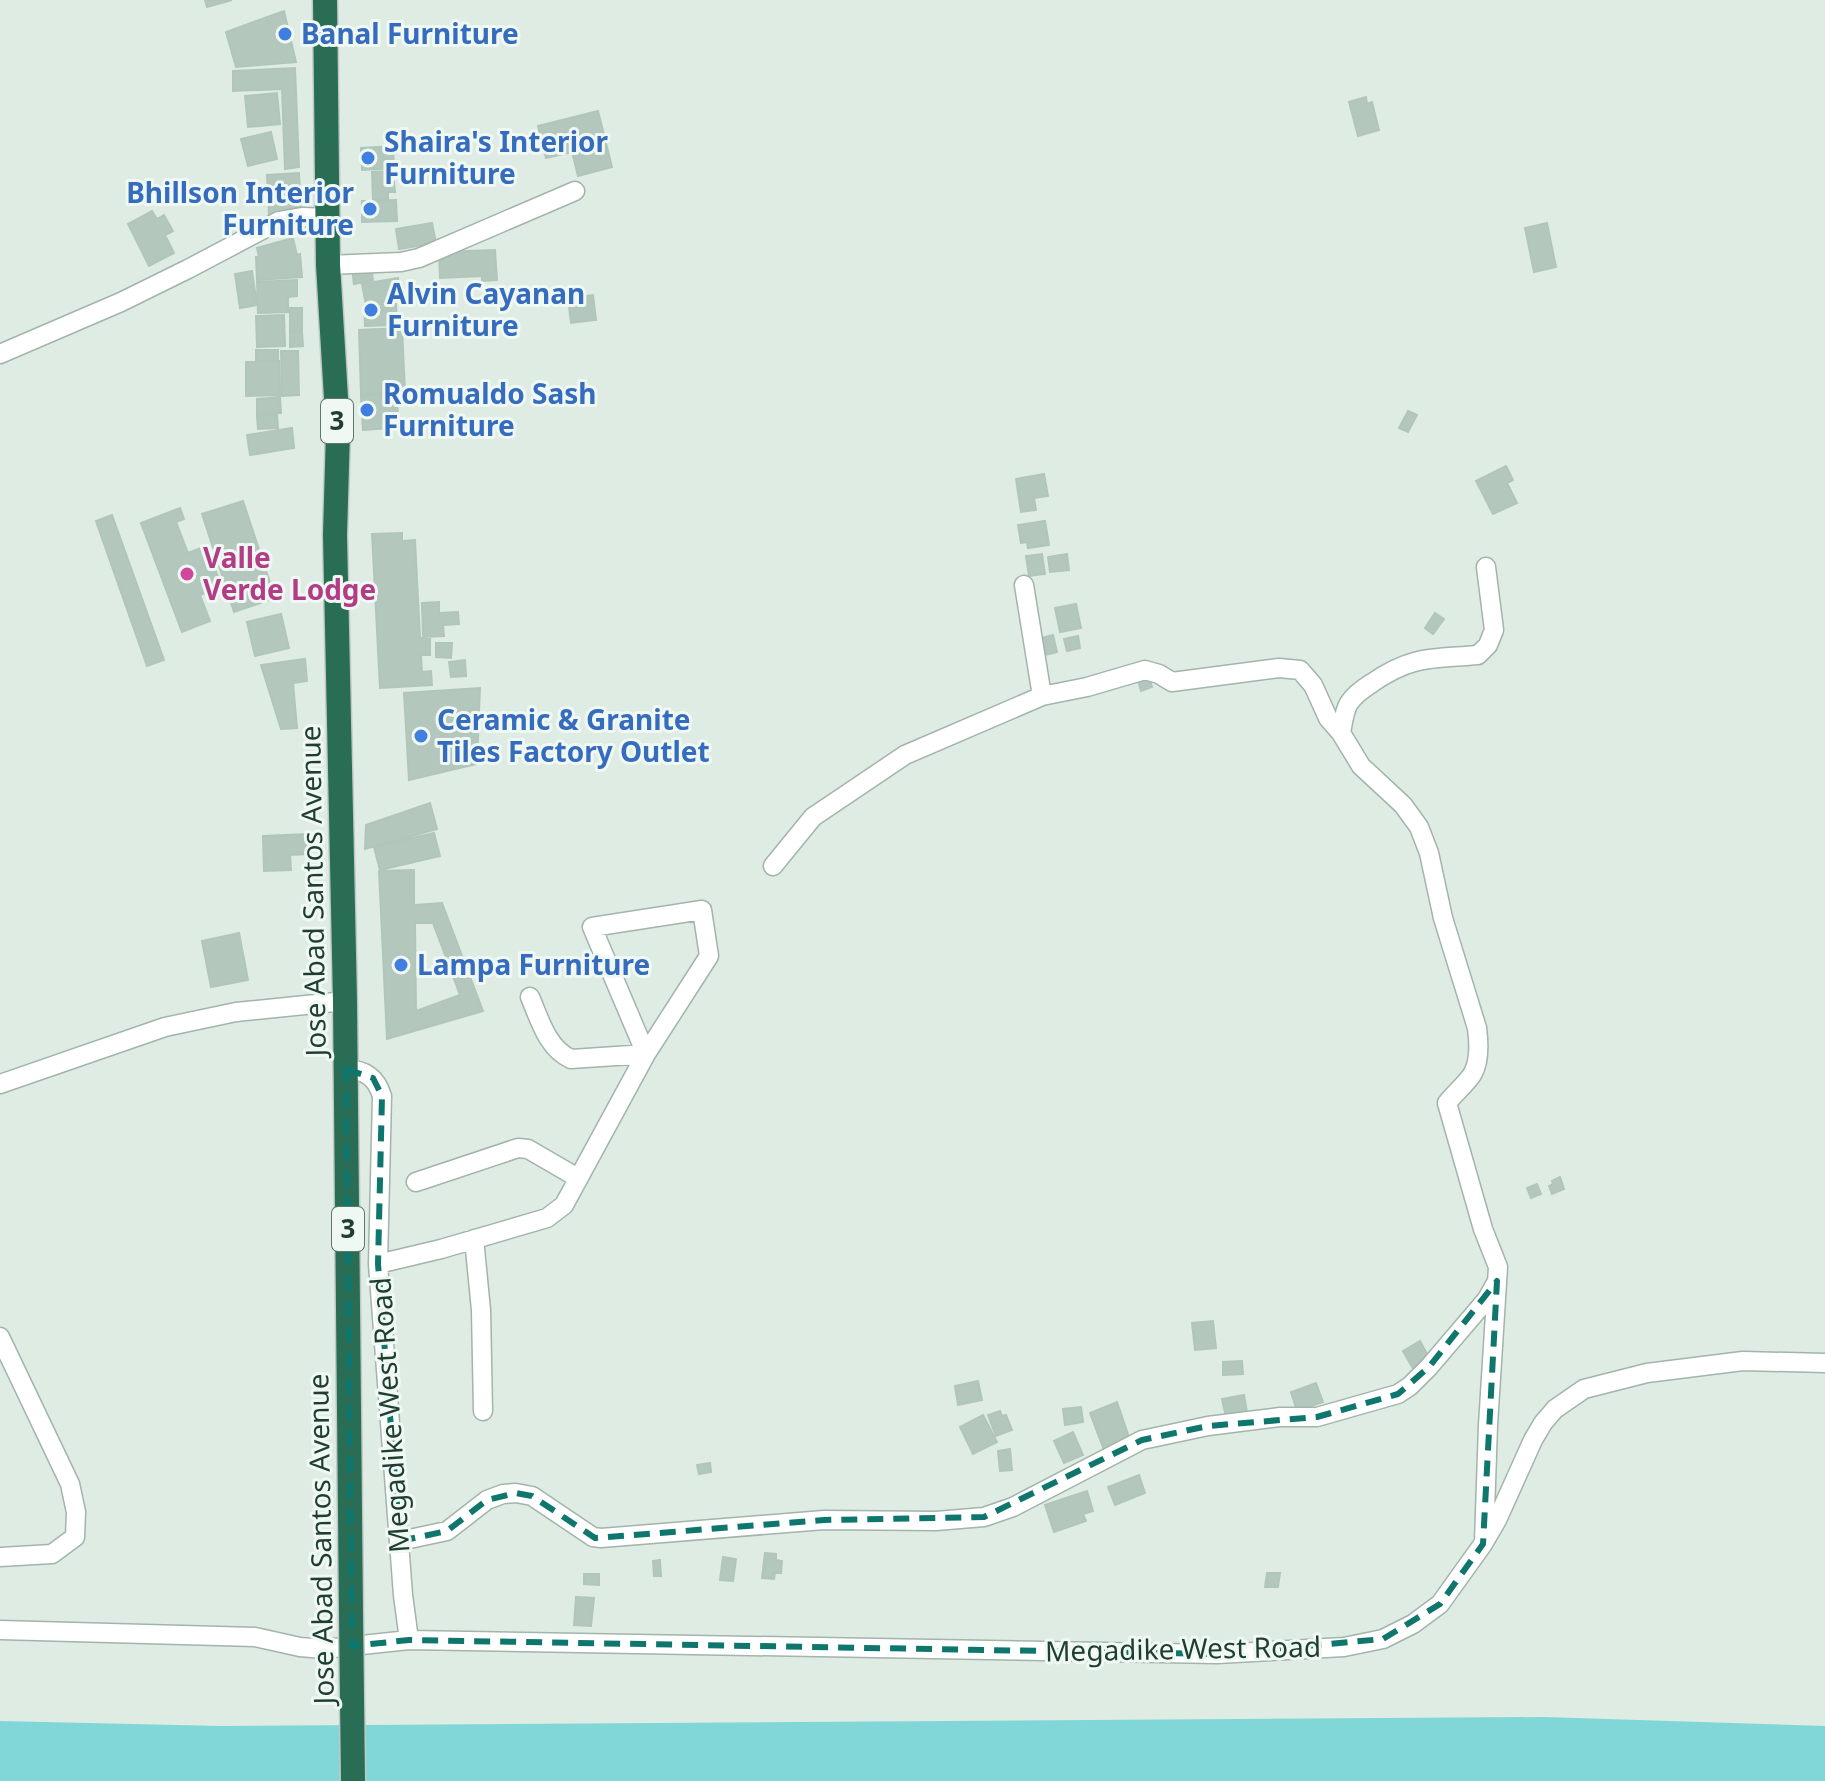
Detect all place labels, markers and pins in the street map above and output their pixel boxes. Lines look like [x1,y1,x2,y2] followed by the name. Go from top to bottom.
[301,14,519,52] place label: Banal Furniture
[276,25,294,43] marker: Banal Furniture
[384,122,609,192] place label: Shaira's Interior Furniture
[359,149,377,167] marker: Shaira's Interior Furniture
[126,173,354,243] place label: Bhillson Interior Furniture
[361,200,379,218] marker: Bhillson Interior Furniture
[387,274,585,344] place label: Alvin Cayanan Furniture
[362,301,380,319] marker: Alvin Cayanan Furniture
[383,374,596,444] place label: Romualdo Sash Furniture
[358,401,376,419] marker: Romualdo Sash Furniture
[203,538,376,608] place label: Valle Verde Lodge
[178,565,196,583] marker: Valle Verde Lodge
[437,700,710,770] place label: Ceramic & Granite Tiles Factory Outlet
[412,727,430,745] marker: Ceramic & Granite Tiles Factory Outlet
[417,945,650,983] place label: Lampa Furniture
[392,956,410,974] marker: Lampa Furniture

